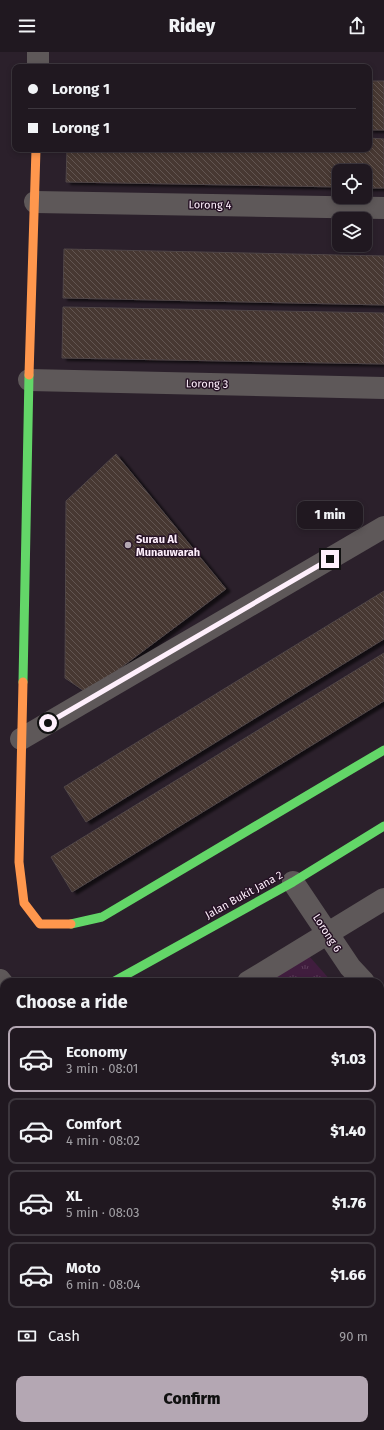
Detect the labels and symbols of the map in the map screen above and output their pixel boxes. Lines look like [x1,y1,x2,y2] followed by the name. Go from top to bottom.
[188,198,232,212] street label: Lorong 4
[186,377,228,391] street label: Lorong 3
[297,501,363,529] callout: 1 min
[136,533,200,559] place label: Surau Al Munauwarah
[123,540,133,550] marker: Surau Al Munauwarah
[321,550,339,568] route end
[39,714,57,732] route start
[203,868,285,922] street label: Jalan Bukit Jana 2
[310,911,344,955] street label: Lorong 6

